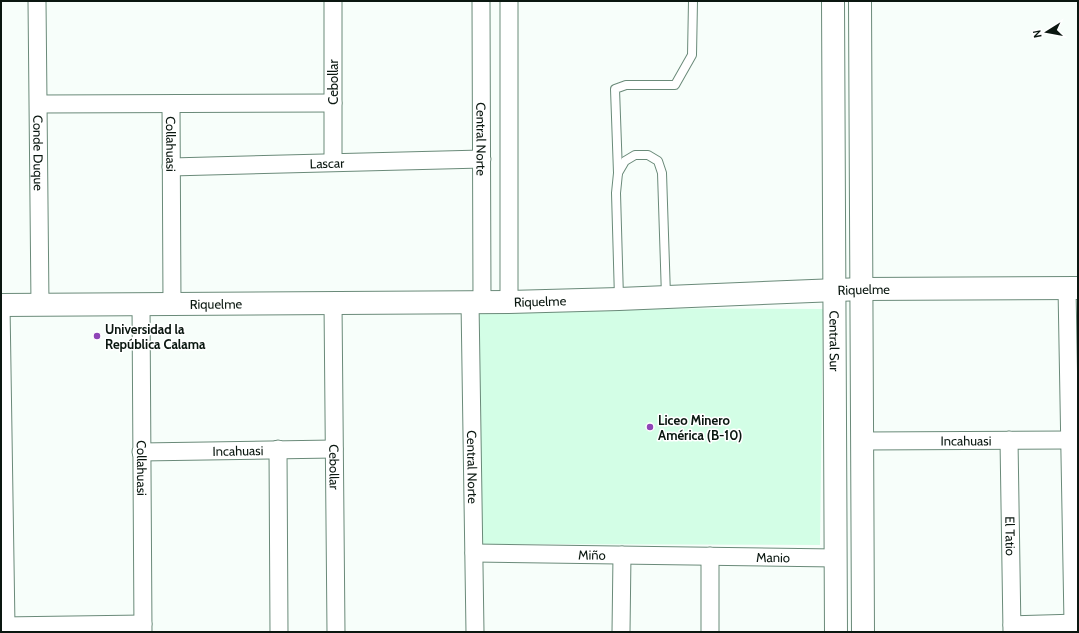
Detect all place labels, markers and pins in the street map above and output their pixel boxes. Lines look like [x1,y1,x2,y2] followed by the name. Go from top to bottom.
[105,321,206,352] place label: Universidad la República Calama
[92,331,102,341] marker: Universidad la República Calama
[658,412,742,443] place label: Liceo Minero América (B-10)
[645,422,655,432] marker: Liceo Minero América (B-10)

